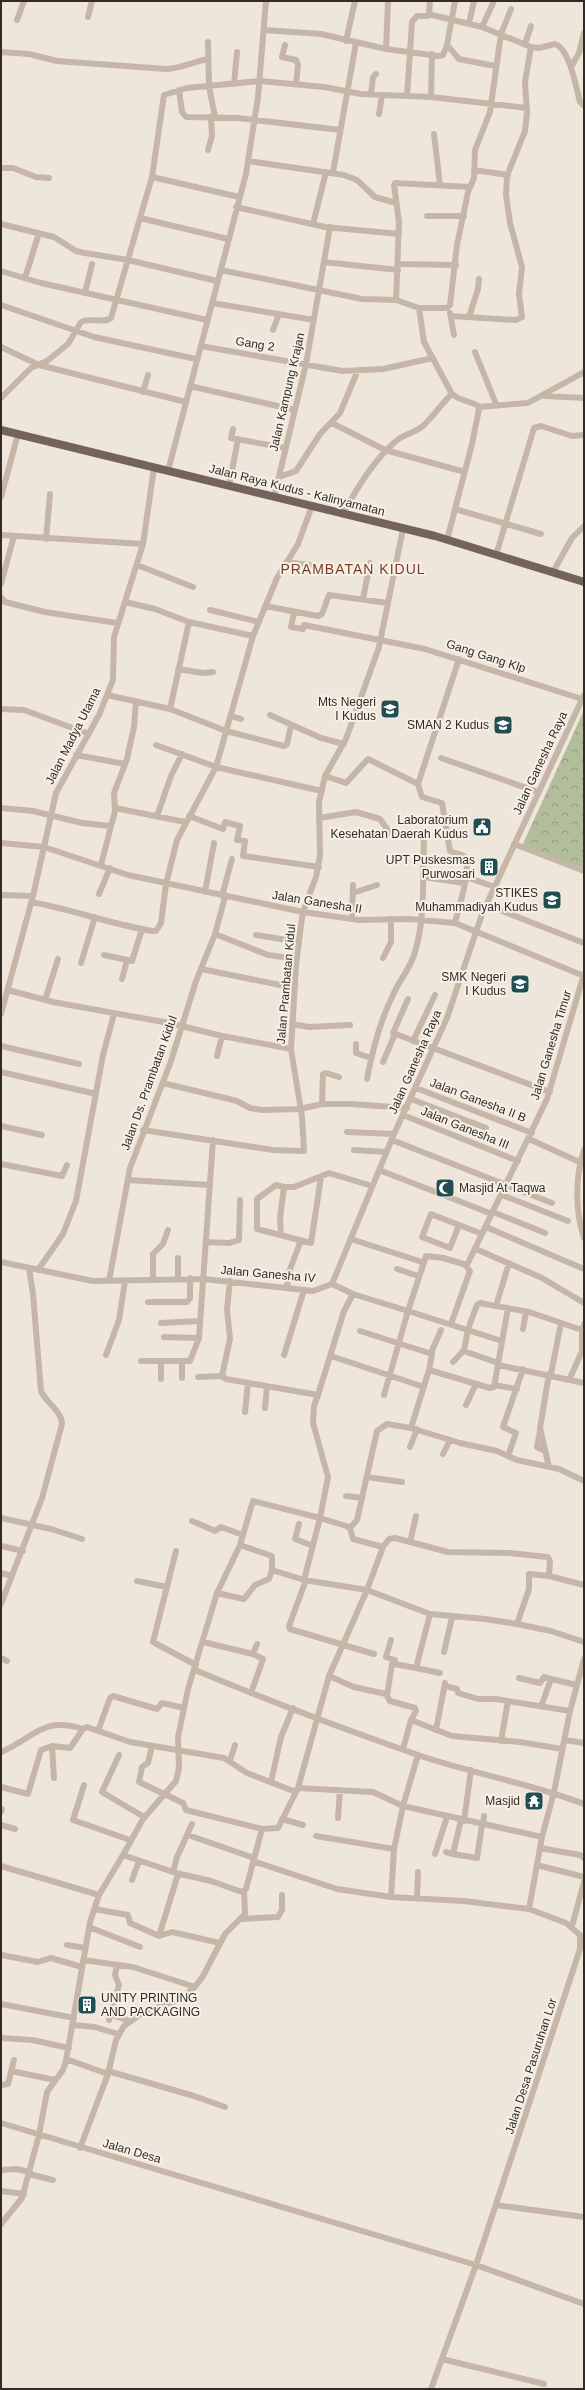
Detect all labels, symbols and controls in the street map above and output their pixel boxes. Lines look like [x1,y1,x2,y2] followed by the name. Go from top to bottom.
[267,331,307,453] street label: Jalan Kampung Krajan
[234,334,276,354] street label: Gang 2
[208,461,386,519] street label: Jalan Raya Kudus - Kalinyamatan
[280,561,426,577] district label: PRAMBATAN KIDUL
[444,637,528,676] street label: Gang Gang Klp
[43,685,104,787] street label: Jalan Madya Utama
[318,695,376,723] place label: Mts Negeri I Kudus
[379,698,401,720] school or university icon: Mts Negeri I Kudus
[510,709,570,817] street label: Jalan Ganesha Raya
[492,714,514,736] school or university icon: SMAN 2 Kudus
[407,718,489,732] place label: SMAN 2 Kudus
[331,813,468,841] place label: Laboratorium Kesehatan Daerah Kudus
[471,816,493,838] public building icon: Laboratorium Kesehatan Daerah Kudus
[386,853,475,881] place label: UPT Puskesmas Purwosari
[478,856,500,878] building icon: UPT Puskesmas Purwosari
[415,886,538,914] place label: STIKES Muhammadiyah Kudus
[271,888,363,916] street label: Jalan Ganesha II
[541,889,563,911] school or university icon: STIKES Muhammadiyah Kudus
[274,923,298,1045] street label: Jalan Prambatan Kidul
[441,970,506,998] place label: SMK Negeri I Kudus
[509,973,531,995] school or university icon: SMK Negeri I Kudus
[528,988,574,1102] street label: Jalan Ganesha Timur
[386,1008,444,1116] street label: Jalan Ganesha Raya
[118,1014,180,1152] street label: Jalan Ds. Prambatan Kidul
[428,1075,528,1125] street label: Jalan Ganesha II B
[419,1104,511,1152] street label: Jalan Ganesha III
[434,1177,456,1199] mosque icon: Masjid At Taqwa
[459,1181,546,1195] place label: Masjid At Taqwa
[220,1263,316,1285] street label: Jalan Ganesha IV
[523,1790,545,1812] temple icon: Masjid
[485,1794,520,1808] place label: Masjid
[101,1991,200,2019] place label: UNITY PRINTING AND PACKAGING
[76,1994,98,2016] building icon: UNITY PRINTING AND PACKAGING
[502,1996,560,2136] street label: Jalan Desa Pasuruhan Lor
[101,2136,163,2166] street label: Jalan Desa

